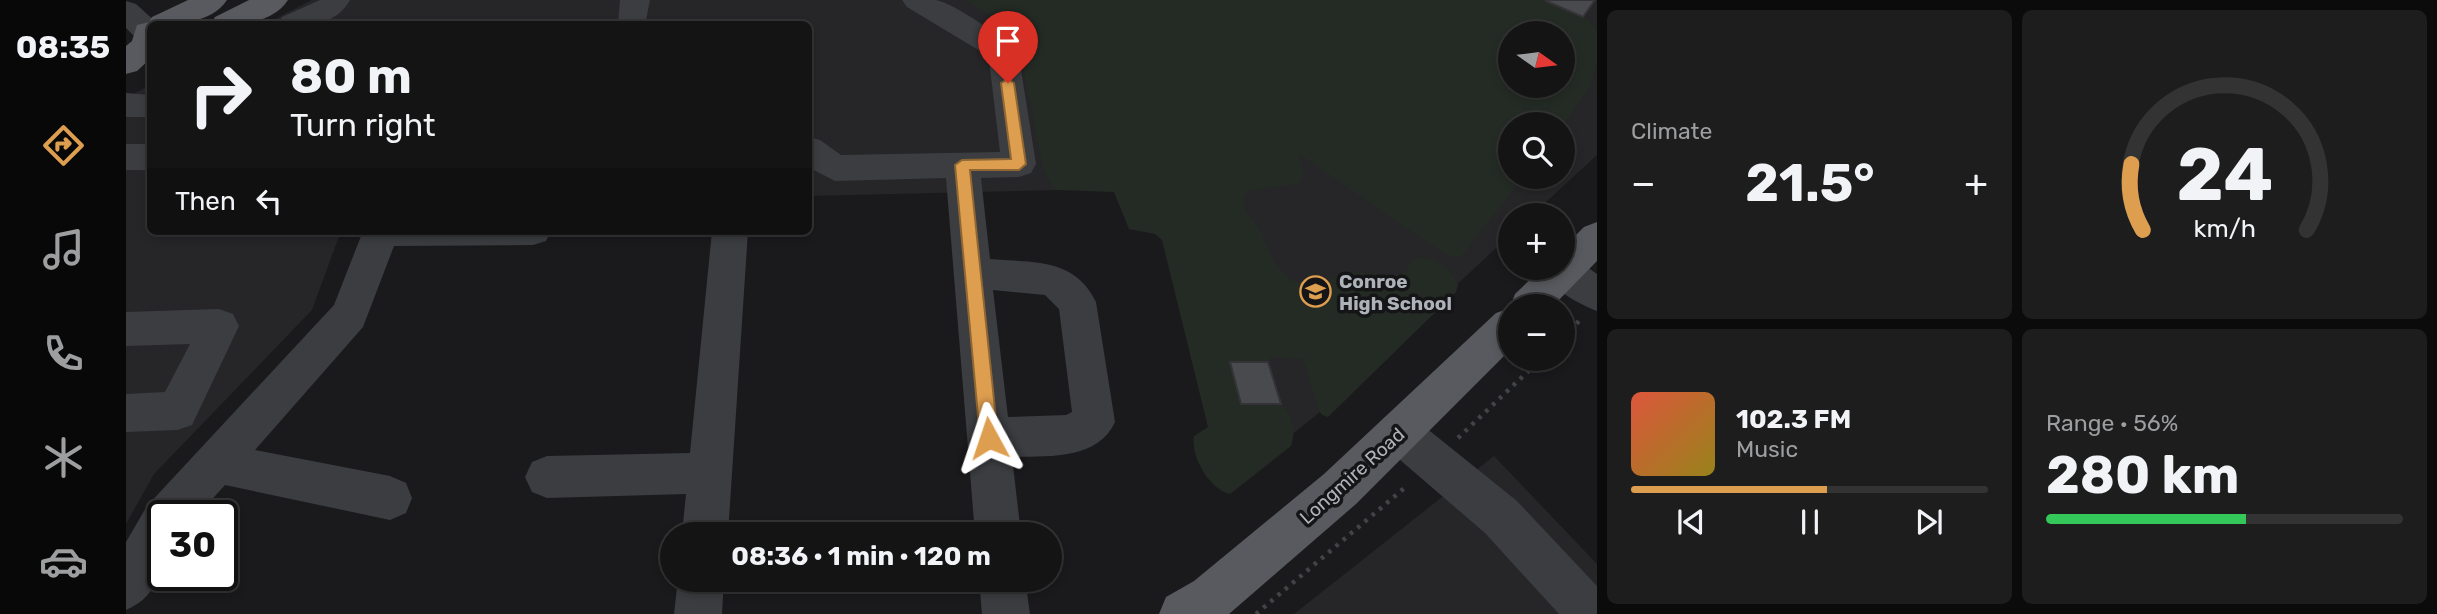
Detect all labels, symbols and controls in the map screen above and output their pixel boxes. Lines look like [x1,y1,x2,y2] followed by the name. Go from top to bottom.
[978,11,1038,83] pin
[1498,21,1575,98] north arrow
[1498,21,1575,371] map controls
[989,22,1027,60] icon: arrive
[16,28,110,66] text: 08:35
[290,47,412,105] text: 80 m
[175,49,266,140] icon: right
[290,106,435,144] text: Turn right
[1498,112,1575,189] button: search
[1631,117,1712,145] text: Climate
[39,121,88,170] icon: directions
[2176,133,2273,219] text: 24
[1745,152,1875,214] text: 21.5°
[1631,160,1656,206] text: −
[1964,160,1988,206] text: +
[250,182,288,220] icon: left
[175,186,236,217] text: Then
[1498,203,1575,280] button: +
[2193,214,2256,243] text: km/h
[39,225,88,274] icon: music
[1339,270,1452,315] place label: Conroe High School
[1299,275,1333,309] school or university icon: Conroe High School
[1498,294,1575,371] button: −
[39,329,88,378] icon: phone
[952,401,1026,475] position arrow
[1736,404,1851,435] text: 102.3 FM
[2046,409,2178,437] text: Range · 56%
[1295,423,1409,529] street label: Longmire Road
[39,433,88,482] icon: climate
[1736,435,1798,463] text: Music
[2046,444,2240,506] text: 280 km
[147,500,238,591] speed limit sign: 30
[1672,503,1710,541] icon: previous
[1791,503,1829,541] icon: pause
[1910,503,1948,541] icon: next
[39,537,88,586] icon: car
[731,541,991,572] text: 08:36 · 1 min · 120 m

